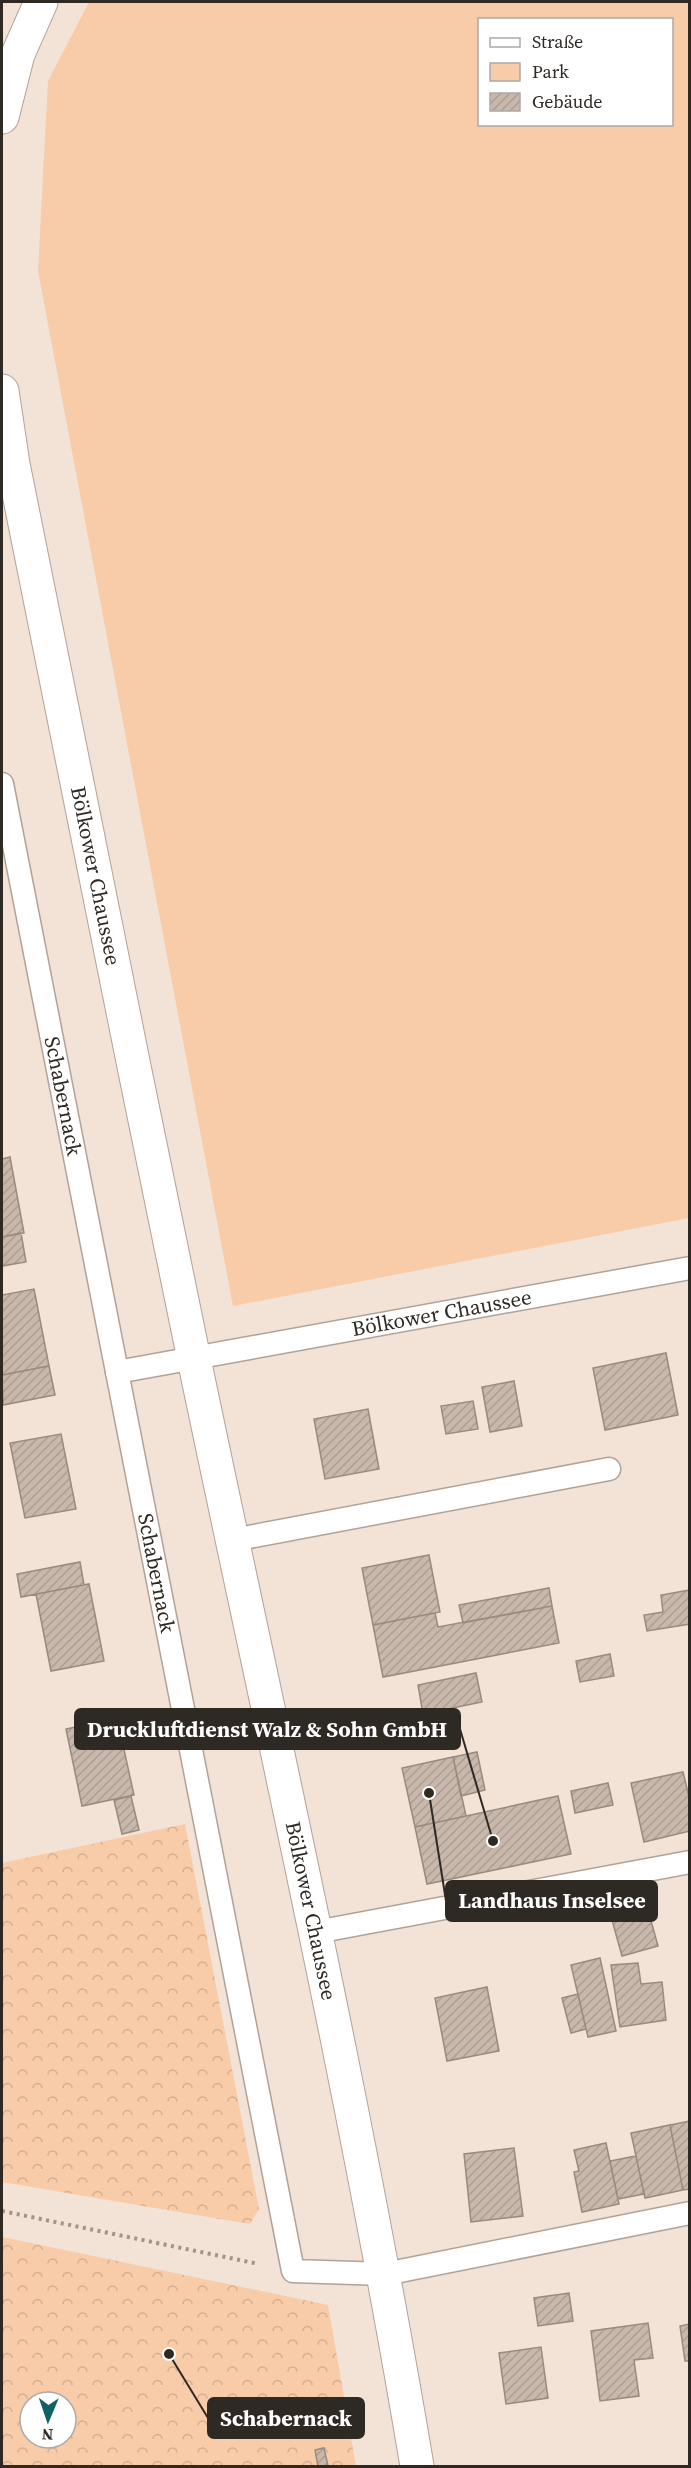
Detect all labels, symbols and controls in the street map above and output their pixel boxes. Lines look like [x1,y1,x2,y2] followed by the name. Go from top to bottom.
[478,18,673,126] legend
[532,29,583,54] text: Straße
[532,59,569,84] text: Park
[532,89,603,114] text: Gebäude
[64,784,128,968] street label: Bölkower Chaussee
[38,1034,89,1159] street label: Schabernack
[349,1282,534,1343] street label: Bölkower Chaussee
[131,1511,183,1636] street label: Schabernack
[75,1709,460,1749] callout: Druckluftdienst Walz & Sohn GmbH
[87,1714,447,1744] text: Druckluftdienst Walz & Sohn GmbH
[279,1819,344,2003] street label: Bölkower Chaussee
[446,1881,657,1921] callout: Landhaus Inselsee
[458,1885,646,1915] text: Landhaus Inselsee
[18,2390,78,2450] north arrow
[208,2398,364,2438] callout: Schabernack
[220,2403,353,2433] text: Schabernack
[41,2424,54,2446] text: N

